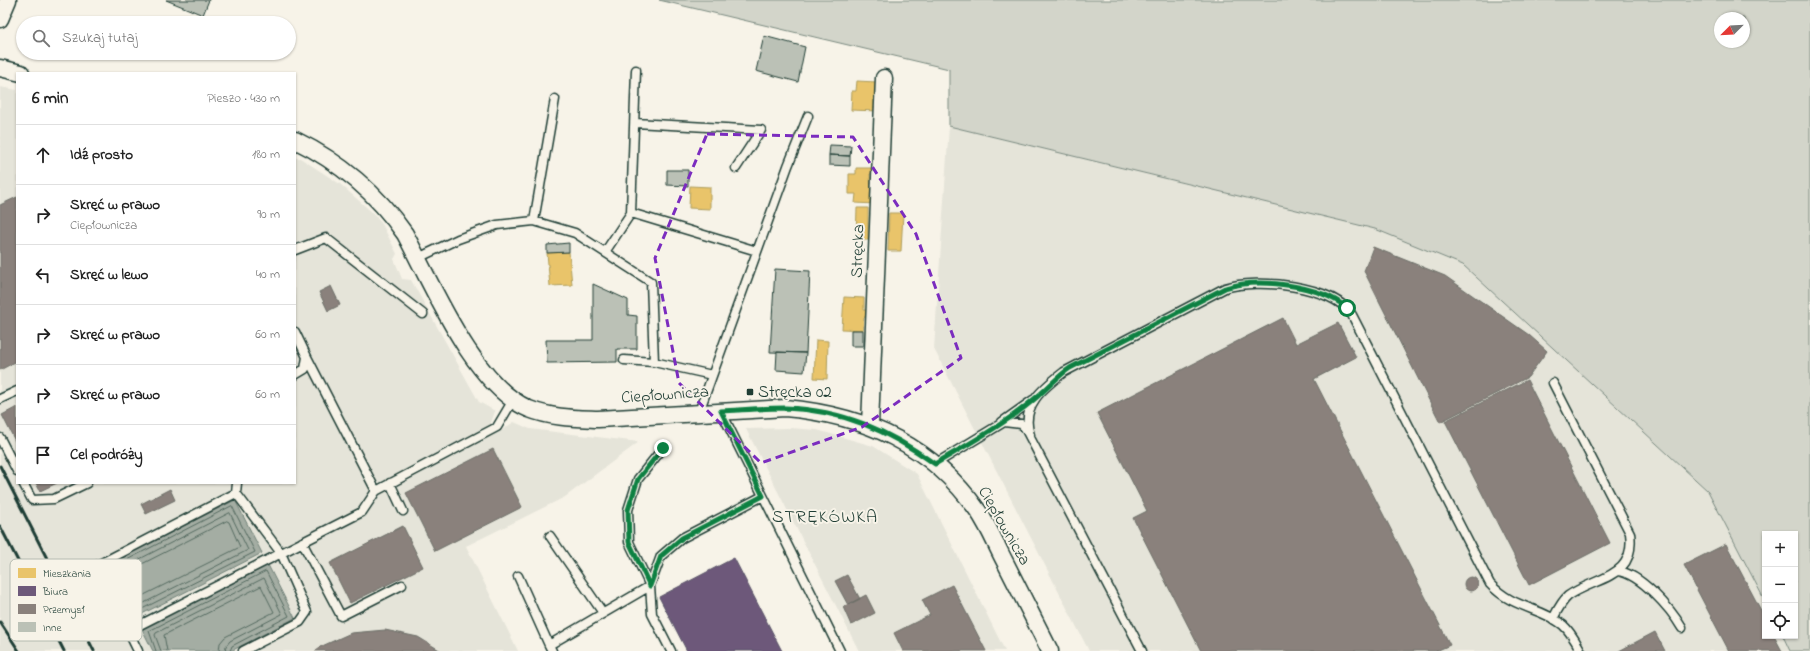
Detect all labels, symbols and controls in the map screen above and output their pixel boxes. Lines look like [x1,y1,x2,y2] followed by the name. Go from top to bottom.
[1714,12,1750,48] north arrow
[16,16,296,60] search box
[30,27,52,49] icon: search
[62,27,138,49] text: Szukaj tutaj
[32,86,68,111] text: 6 min
[207,89,280,108] text: Pieszo · 430 m
[32,144,54,166] icon: ahead
[70,144,133,166] text: Idź prosto
[252,145,280,164] text: 180 m
[70,194,160,216] text: Skręć w prawo
[32,204,54,226] icon: right
[257,205,280,224] text: 90 m
[70,216,137,235] text: Ciepłownicza
[845,224,871,278] street label: Stręcka
[32,264,54,286] icon: left
[70,264,148,286] text: Skręć w lewo
[256,265,280,284] text: 40 m
[1338,299,1356,317] route start
[32,324,54,346] icon: right
[70,324,160,346] text: Skręć w prawo
[255,325,280,344] text: 60 m
[620,379,710,411] street label: Ciepłownicza
[758,380,832,405] place label: Stręcka 02
[32,384,54,406] icon: right
[70,384,160,406] text: Skręć w prawo
[255,385,280,404] text: 60 m
[745,387,755,397] marker: Stręcka 02
[654,439,672,457] route end
[32,444,54,466] icon: arrive
[70,444,143,466] text: Cel podróży
[971,482,1037,570] street label: Ciepłownicza
[772,505,878,531] district label: STRĘKÓWKA
[1762,531,1798,639] map controls
[1762,531,1798,567] button: +
[10,559,142,641] legend
[43,566,91,582] text: Mieszkania
[1762,567,1798,603] button: −
[42,584,68,600] text: Biura
[43,602,85,619] text: Przemysł
[1762,603,1798,639] button: locate
[43,620,61,636] text: Inne

